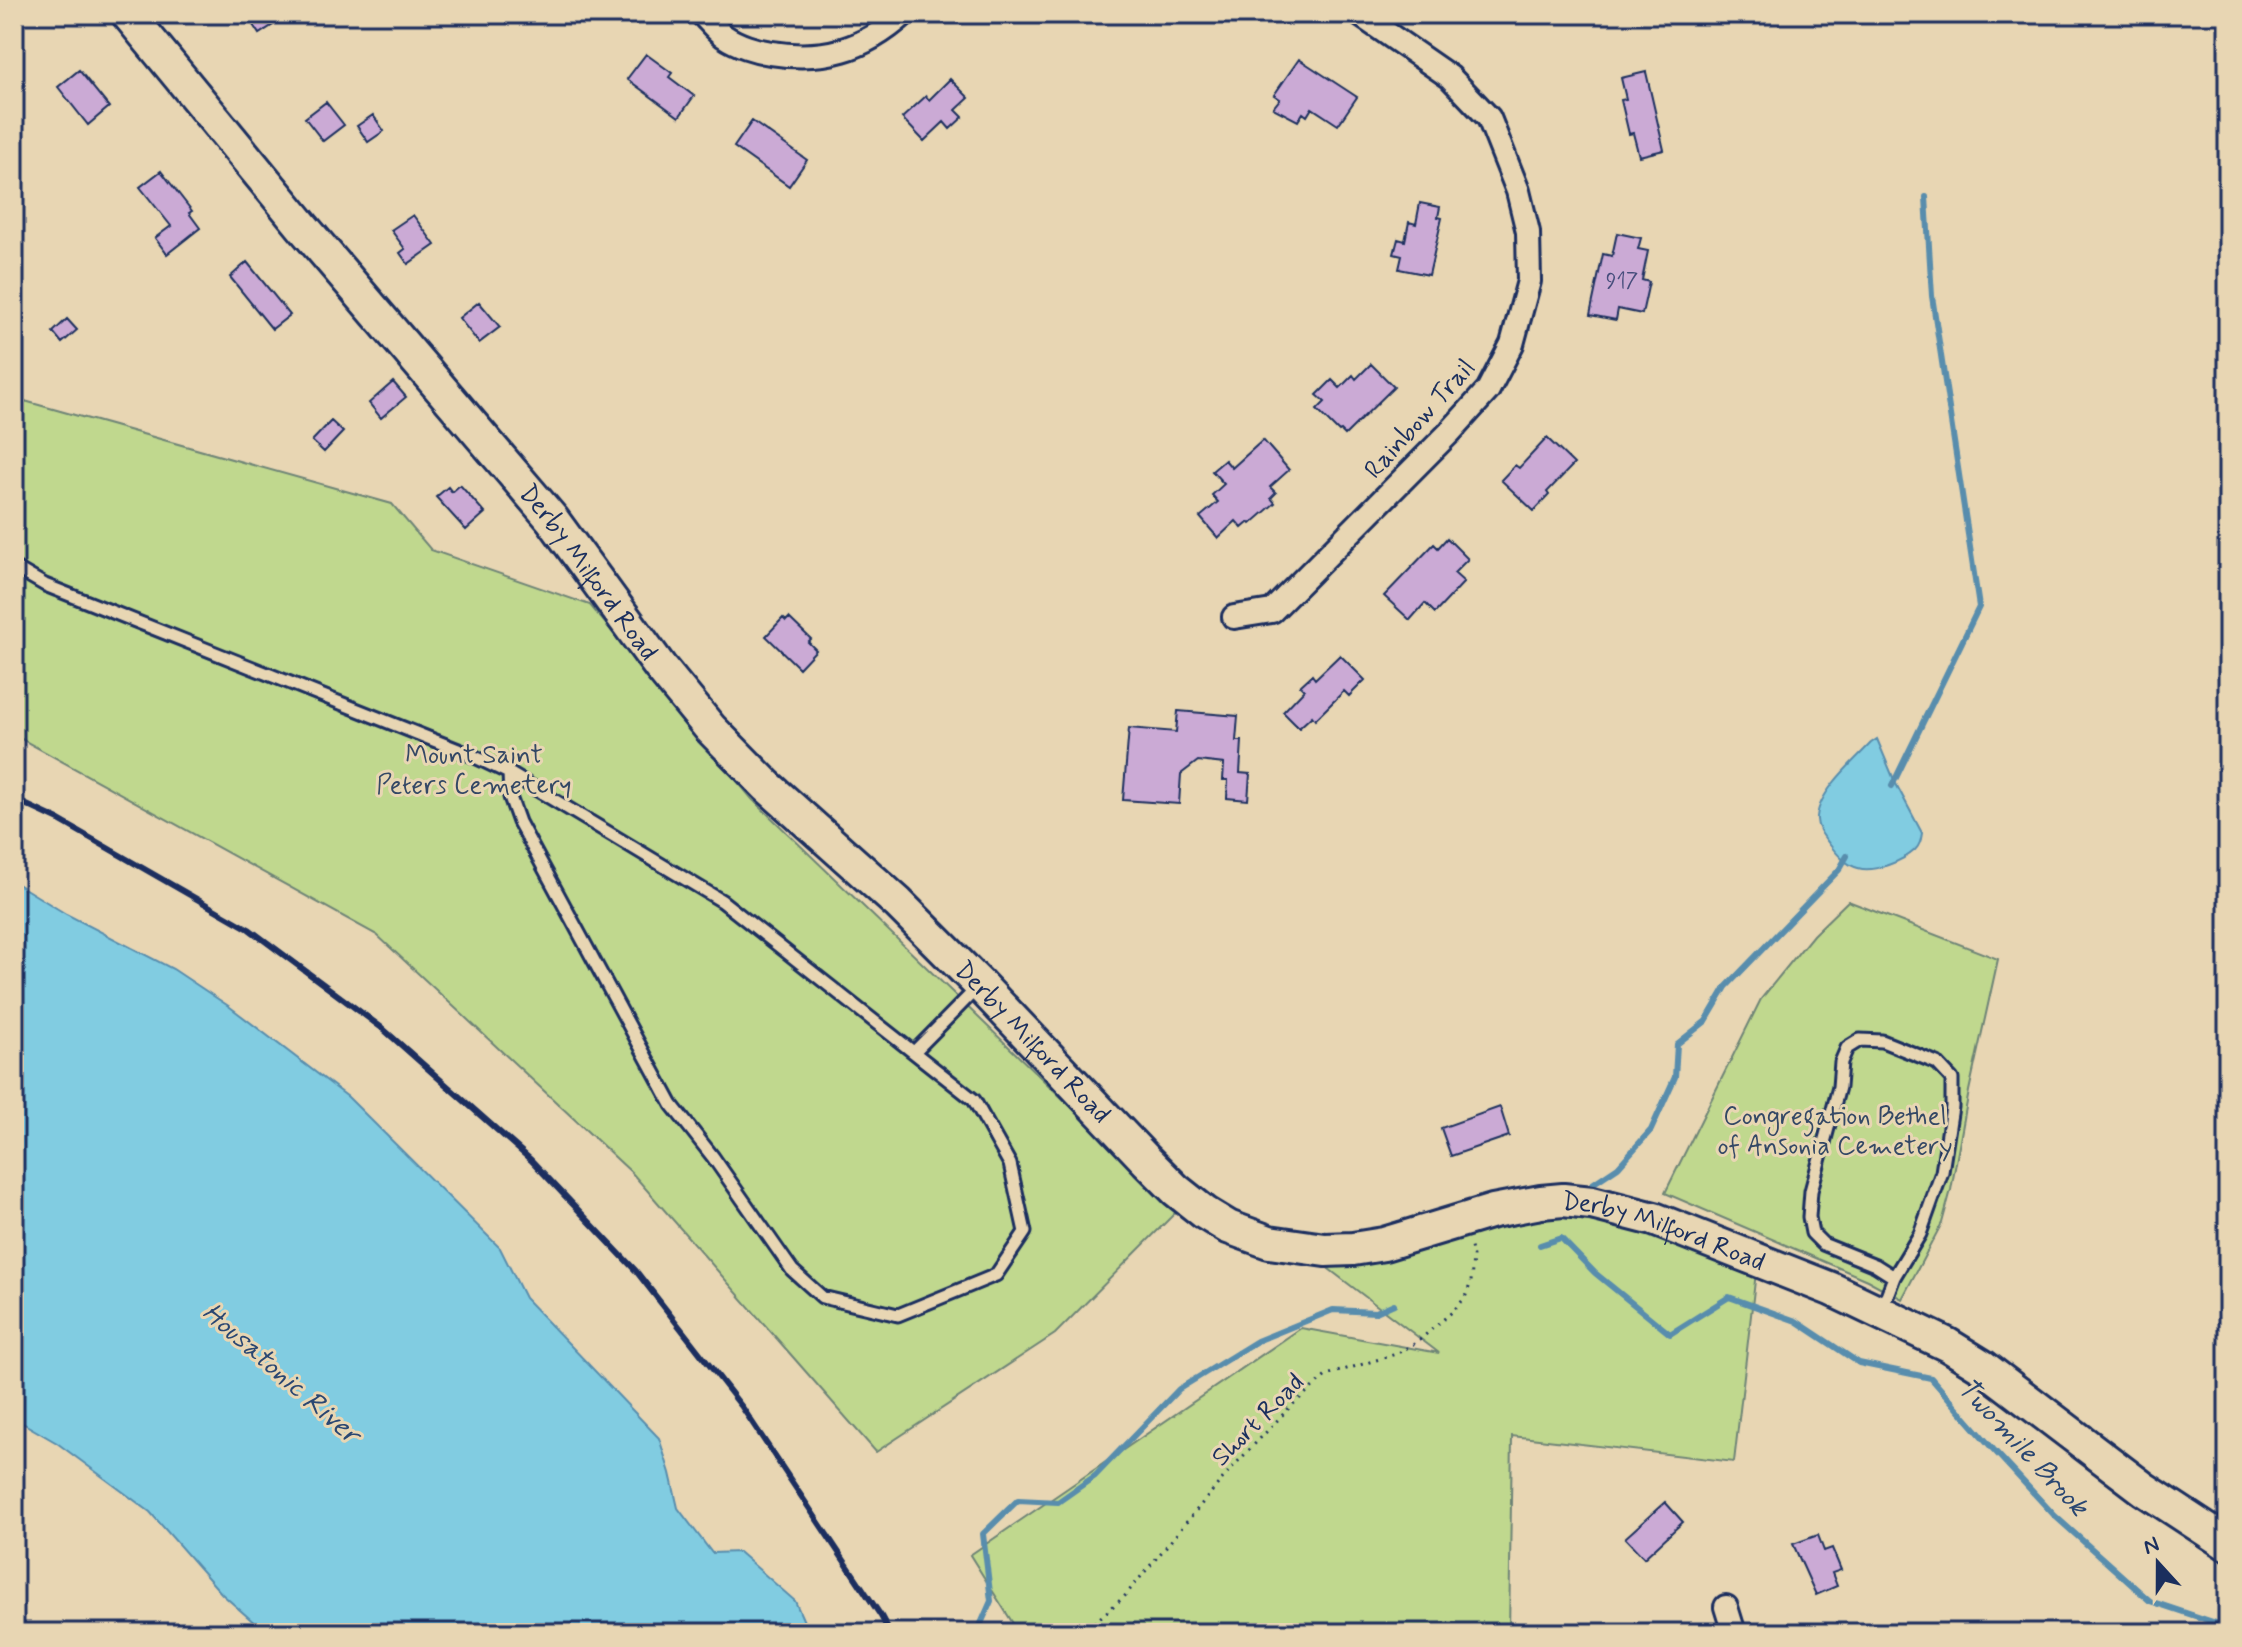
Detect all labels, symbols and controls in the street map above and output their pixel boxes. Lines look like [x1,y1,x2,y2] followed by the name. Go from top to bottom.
[1606,268,1638,296] house number: 917
[1357,352,1483,487] street label: Rainbow Trail
[511,478,665,668] street label: Derby Milford Road
[376,739,572,803] park label: Mount Saint Peters Cemetery
[946,954,1117,1131] street label: Derby Milford Road
[1718,1100,1952,1164] park label: Congregation Bethel of Ansonia Cemetery
[1560,1185,1770,1280] street label: Derby Milford Road
[194,1295,370,1455] water label: Housatonic River
[1204,1366,1312,1474] street label: Short Road
[1948,1371,2097,1526] water label: Twomile Brook
[2118,1523,2198,1603] north arrow
[2140,1530,2163,1562] text: N

